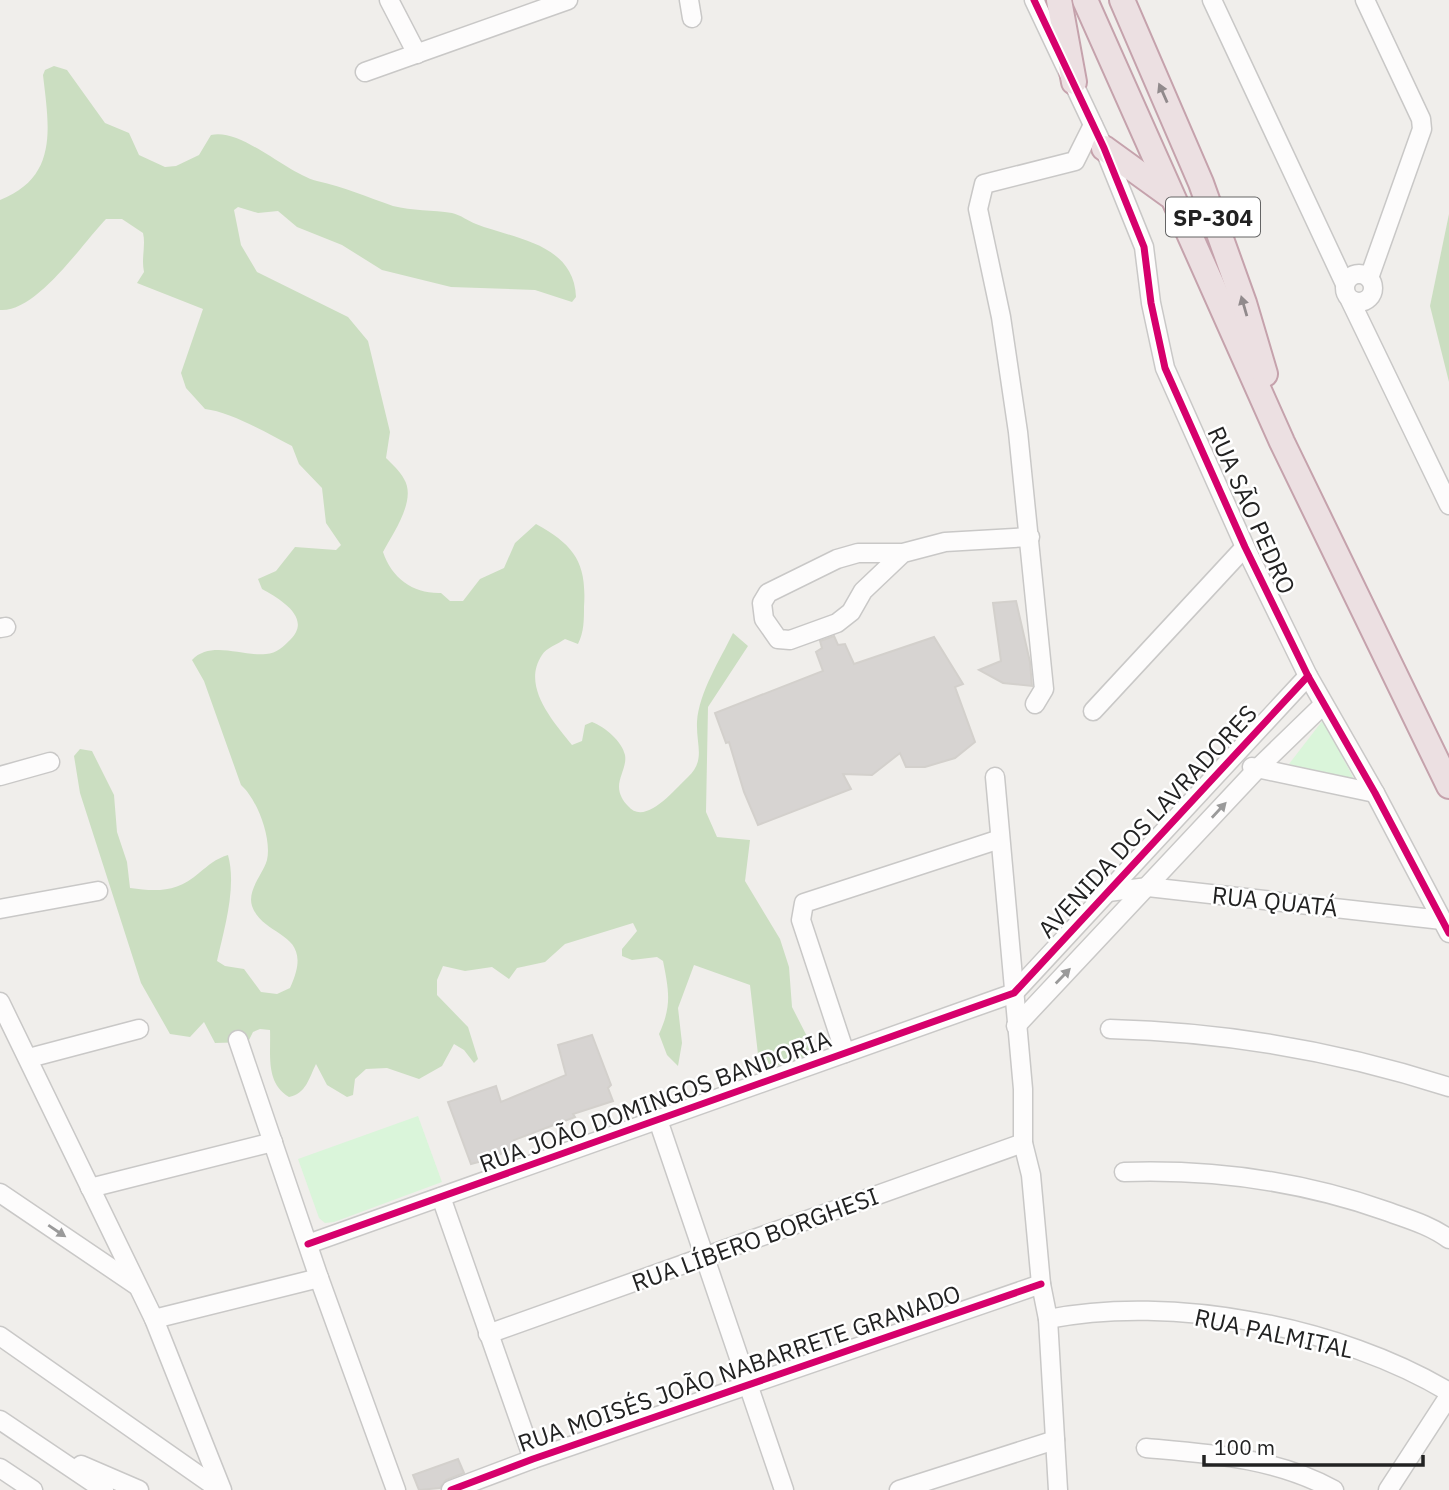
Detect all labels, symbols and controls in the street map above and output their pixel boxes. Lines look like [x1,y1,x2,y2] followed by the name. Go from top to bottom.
[1157,83,1168,104] one-way arrow
[1166,198,1260,236] road number: SP-304
[1239,295,1249,316] one-way arrow
[1201,421,1303,599] street label: RUA SÃO PEDRO
[1030,698,1264,944] street label: AVENIDA DOS LAVRADORES
[1211,801,1227,819] one-way arrow
[1210,878,1340,924] street label: RUA QUATÁ
[1055,968,1071,985] one-way arrow
[475,1022,835,1180] street label: RUA JOÃO DOMINGOS BANDORIA
[627,1179,883,1299] street label: RUA LÍBERO BORGHESI
[47,1225,66,1238] one-way arrow
[513,1277,965,1459] street label: RUA MOISÉS JOÃO NABARRETE GRANADO
[1192,1301,1356,1365] street label: RUA PALMITAL
[1204,1424,1423,1468] scale bar
[1214,1433,1275,1461] text: 100 m

